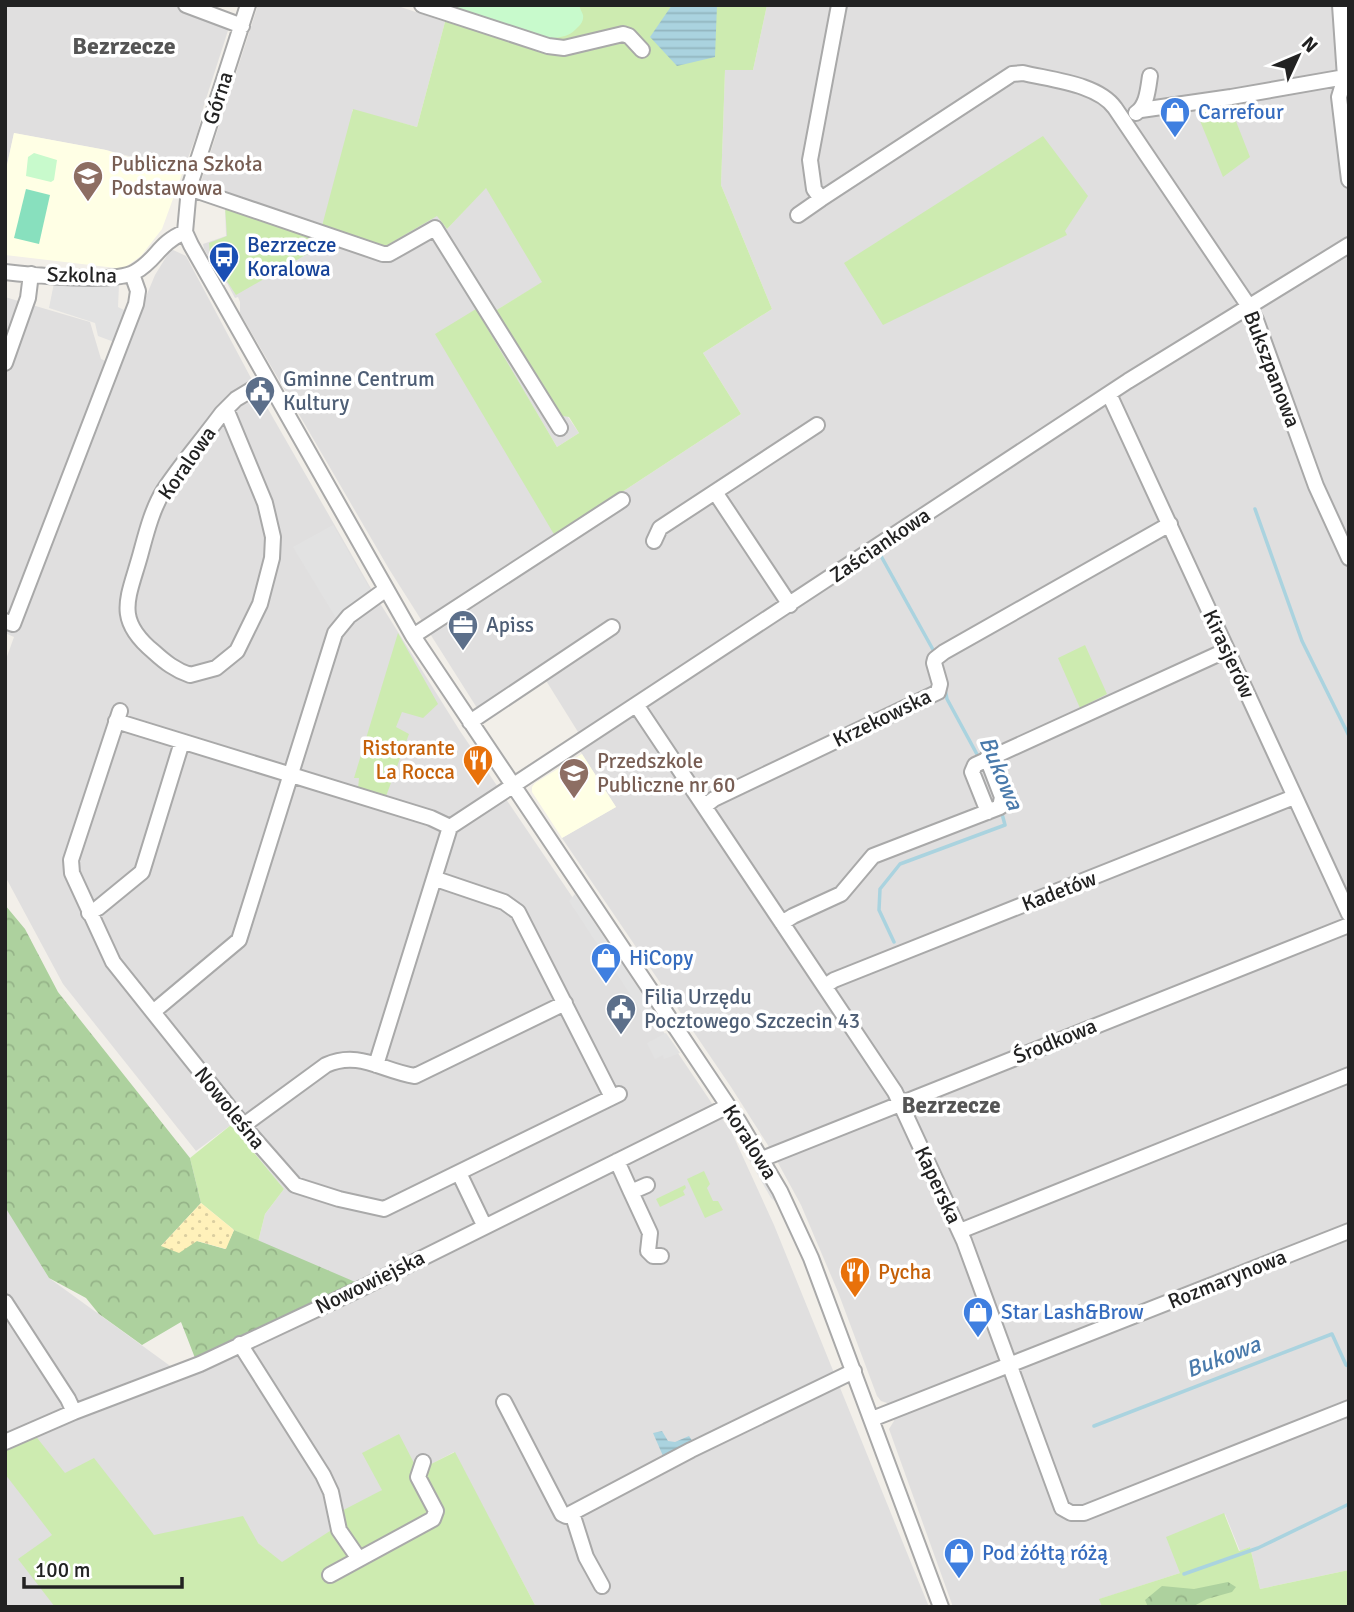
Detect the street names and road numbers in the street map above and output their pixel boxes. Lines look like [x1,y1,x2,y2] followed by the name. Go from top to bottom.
[197,68,239,128] street label: Górna
[47,261,117,289] street label: Szkolna
[1238,307,1306,431] street label: Bukszpanowa
[152,421,222,505] street label: Koralowa
[825,502,935,588] street label: Zaściankowa
[1197,605,1261,703] street label: Kirasjerów
[829,683,935,753] street label: Krzekowska
[1018,865,1100,917] street label: Kadetów
[1010,1013,1100,1069] street label: Środkowa
[189,1062,271,1154] street label: Nowoleśna
[717,1100,783,1184] street label: Koralowa
[909,1142,967,1228] street label: Kaperska
[1164,1243,1290,1315] street label: Rozmarynowa
[311,1244,429,1320] street label: Nowowiejska

